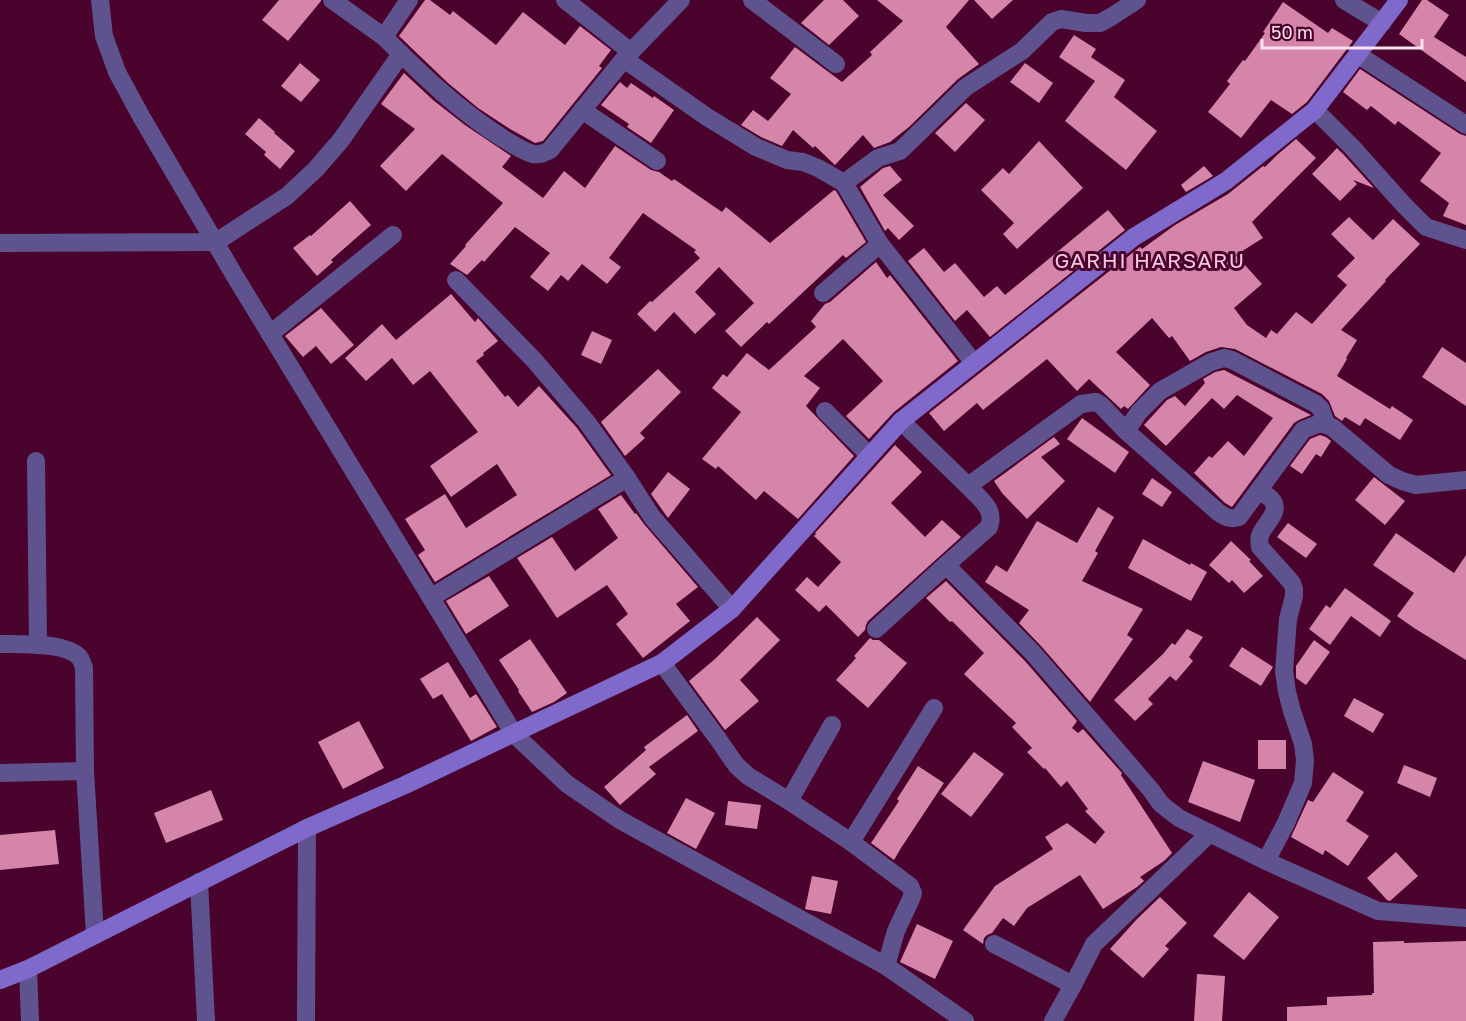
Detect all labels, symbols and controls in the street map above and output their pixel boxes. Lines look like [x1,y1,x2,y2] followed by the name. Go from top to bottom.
[1262,12,1422,50] scale bar
[1271,21,1313,43] text: 50 m
[1054,247,1246,273] district label: GARHI HARSARU

